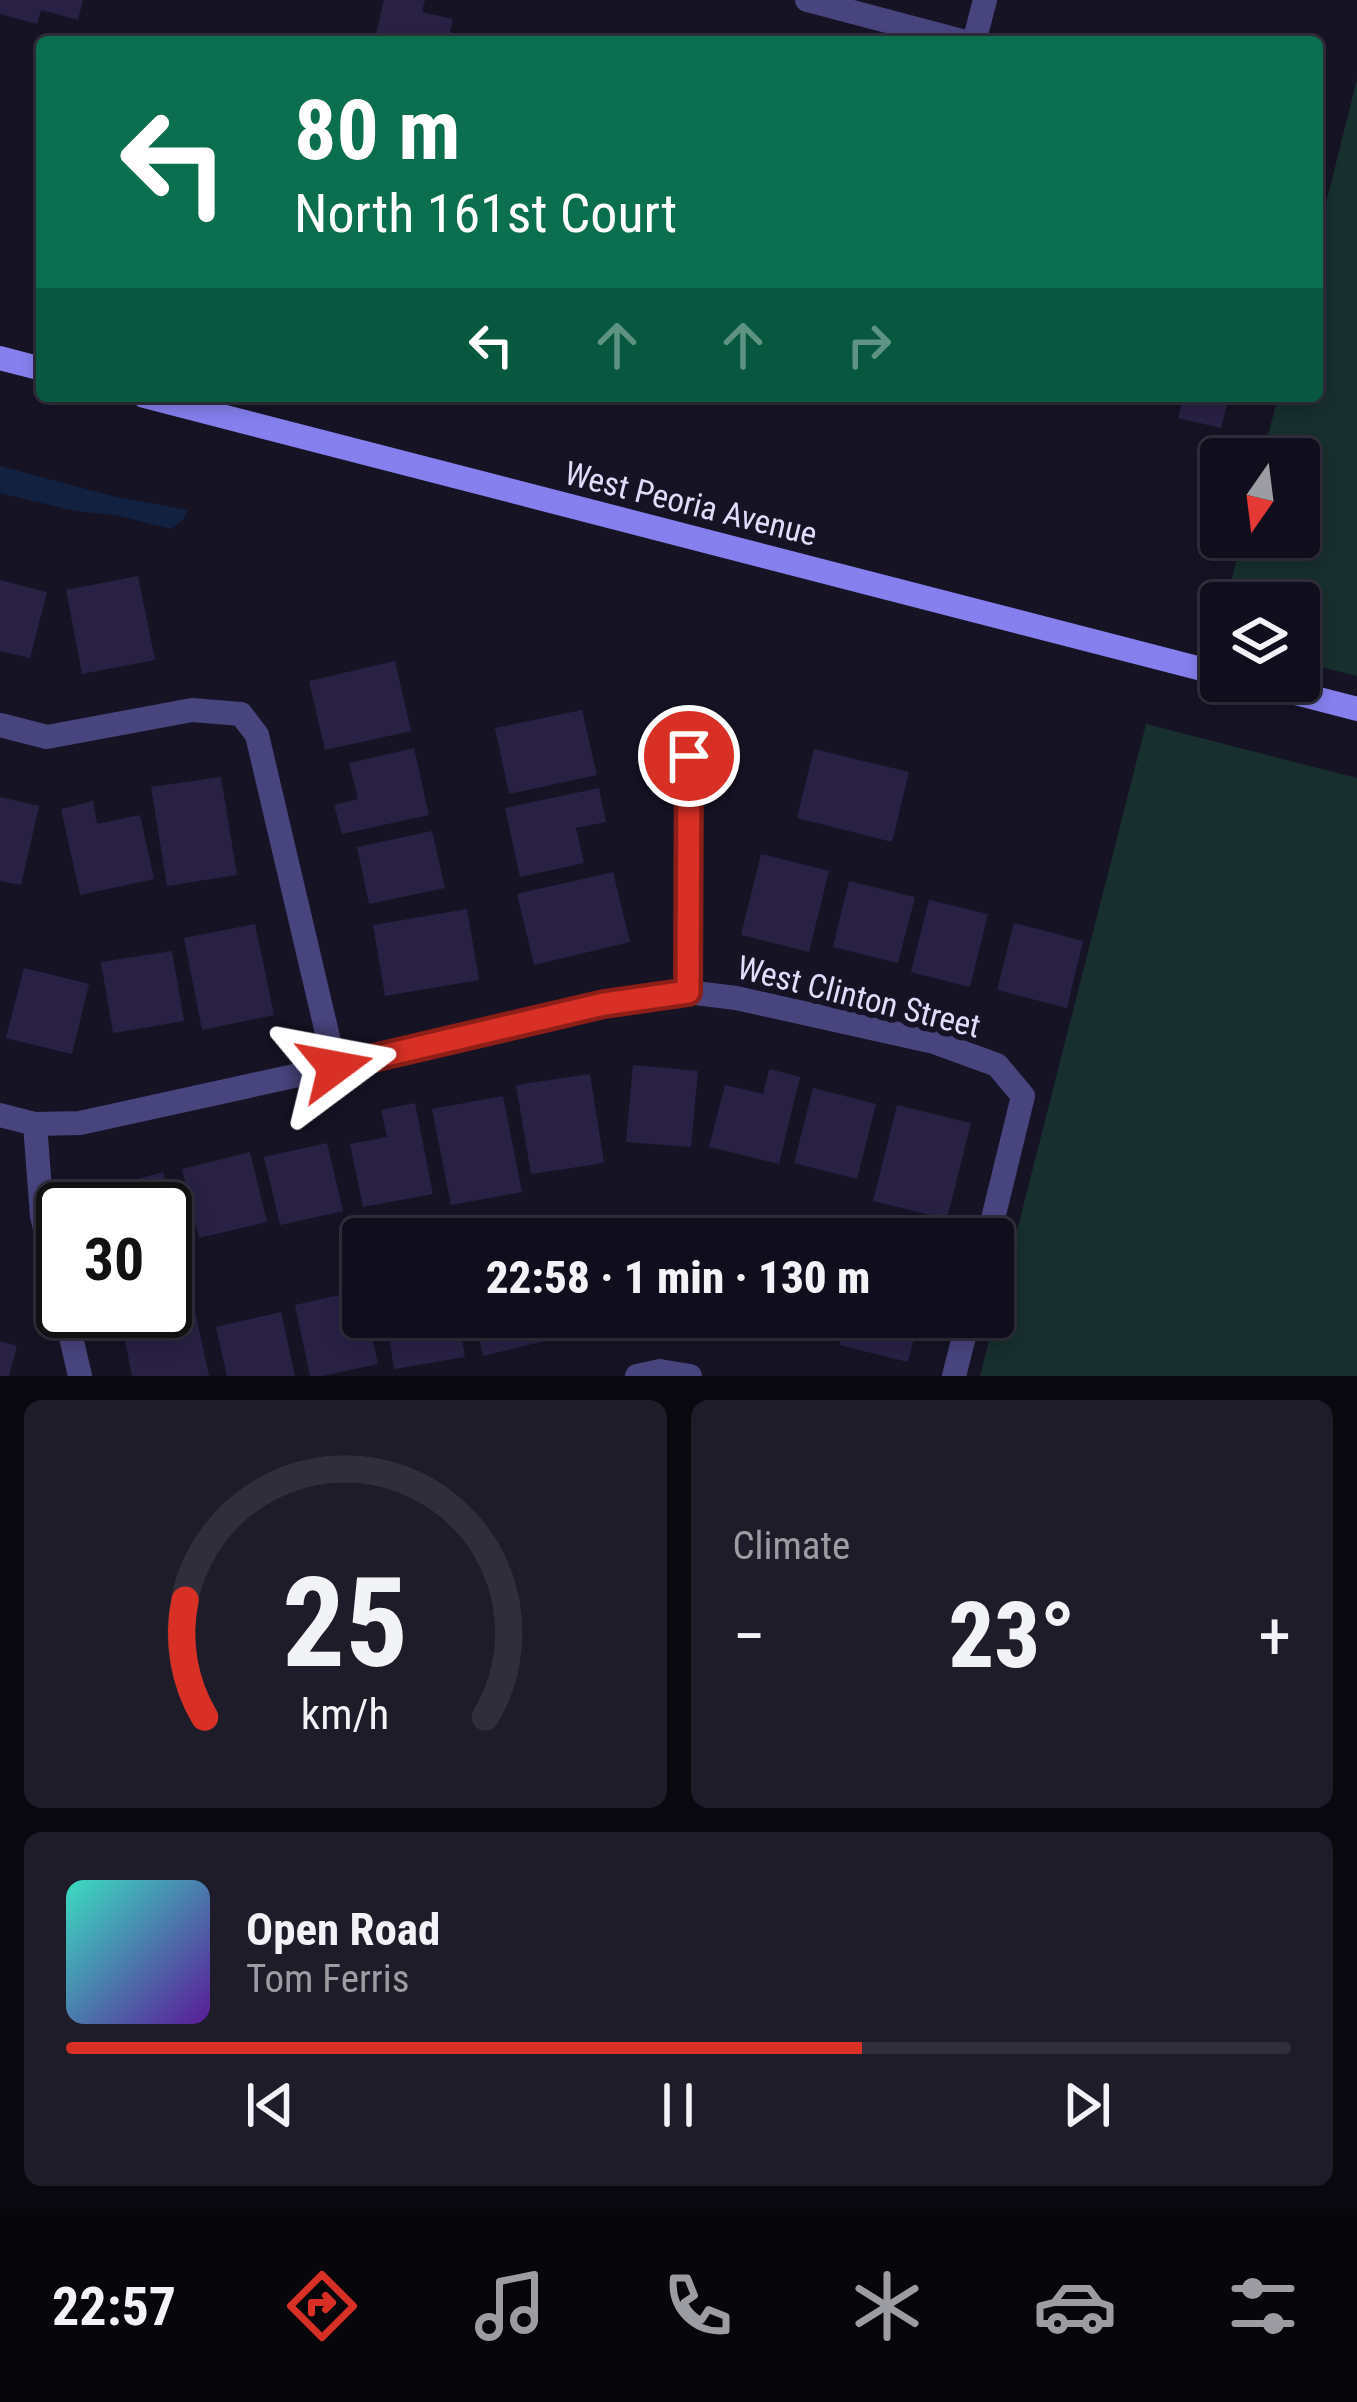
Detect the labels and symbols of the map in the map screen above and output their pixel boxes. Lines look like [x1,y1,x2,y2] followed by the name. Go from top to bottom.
[1200,438,1320,558] north arrow
[561,453,821,554] street label: West Peoria Avenue
[638,705,740,807] pin
[733,947,985,1046] street label: West Clinton Street
[272,1004,398,1130] position arrow
[36,1182,192,1338] speed limit sign: 30

